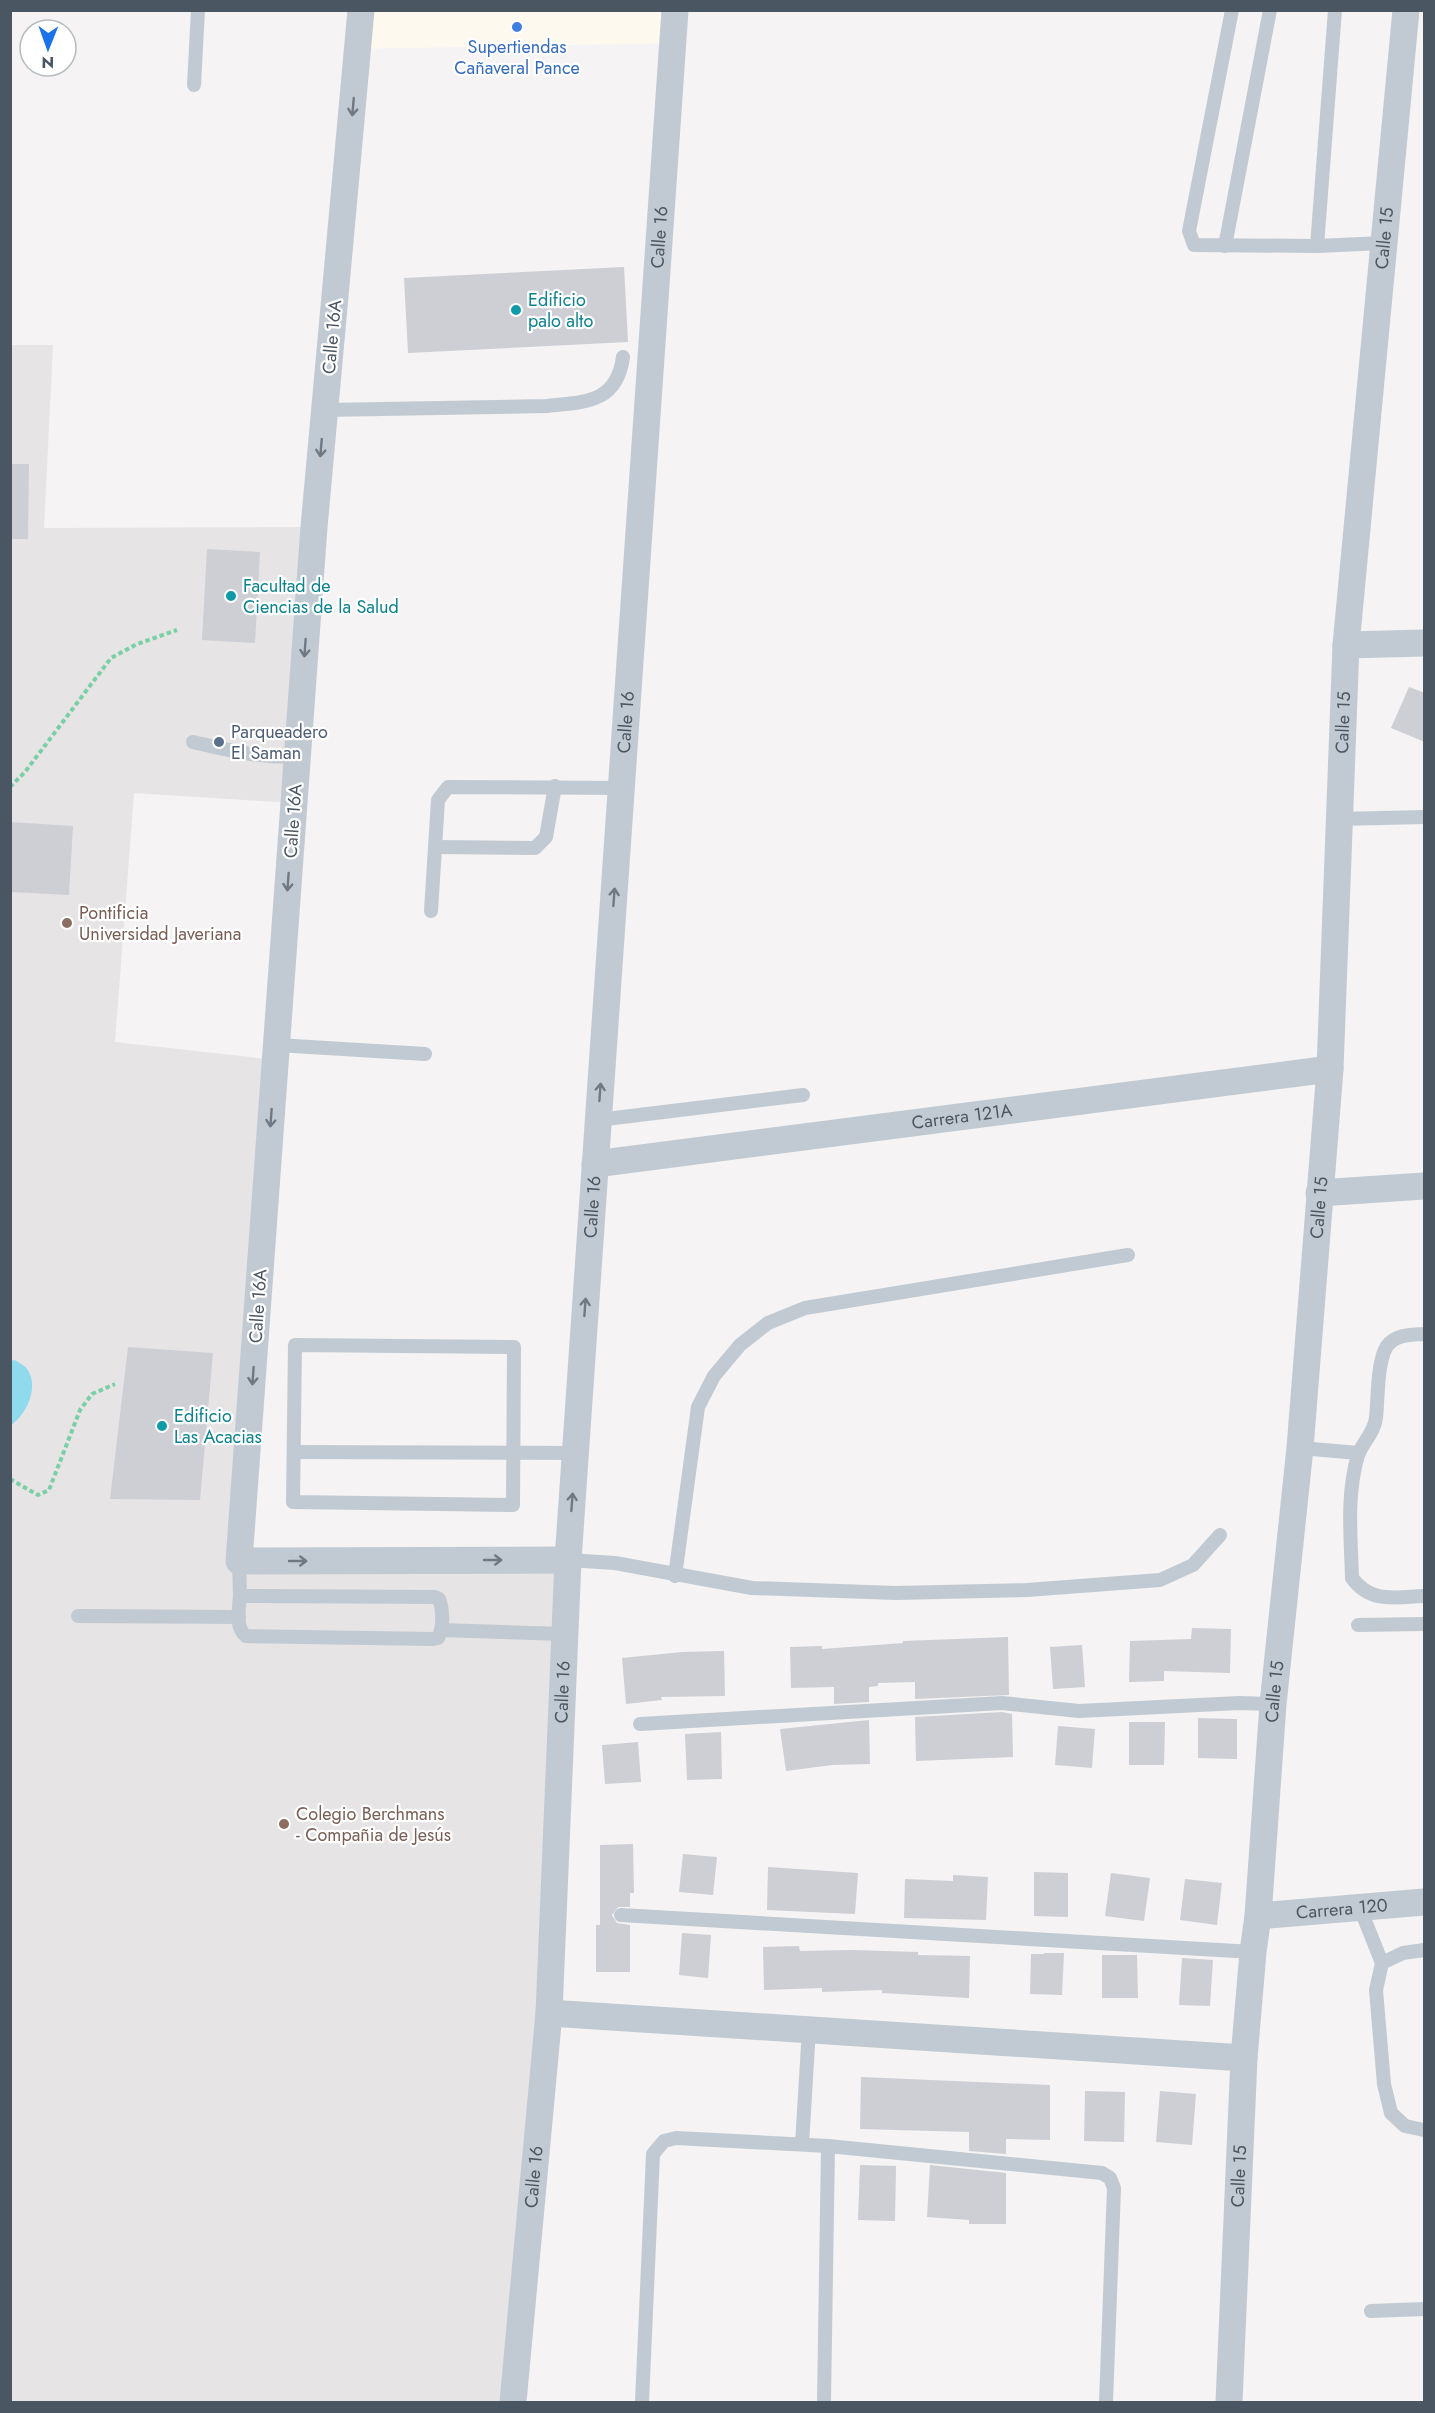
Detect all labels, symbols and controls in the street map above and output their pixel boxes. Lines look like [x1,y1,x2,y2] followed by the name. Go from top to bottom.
[18,18,78,78] north arrow
[510,20,524,34] marker: Supertiendas Cañaveral Pance
[454,34,580,81] place label: Supertiendas Cañaveral Pance
[41,51,54,74] text: N
[347,97,358,117] one-way arrow
[644,205,674,269] street label: Calle 16
[1369,206,1400,271] street label: Calle 15
[528,287,593,334] place label: Edificio palo alto
[316,299,348,375] street label: Calle 16A
[509,303,523,317] marker: Edificio palo alto
[316,438,327,457] one-way arrow
[243,573,399,620] place label: Facultad de Ciencias de la Salud
[224,589,238,603] marker: Facultad de Ciencias de la Salud
[300,638,311,658] one-way arrow
[611,690,641,754] street label: Calle 16
[1329,691,1357,754] street label: Calle 15
[231,719,328,766] place label: Parqueadero El Saman
[212,735,226,749] marker: Parqueadero El Saman
[277,783,309,859] street label: Calle 16A
[283,872,294,892] one-way arrow
[609,888,620,908] one-way arrow
[79,900,241,947] place label: Pontificia Universidad Javeriana
[60,916,74,930] marker: Pontificia Universidad Javeriana
[595,1082,606,1102] one-way arrow
[910,1097,1014,1136] street label: Carrera 121A
[265,1108,276,1128] one-way arrow
[577,1175,607,1239] street label: Calle 16
[1304,1176,1334,1240] street label: Calle 15
[242,1268,274,1344] street label: Calle 16A
[580,1298,591,1318] one-way arrow
[247,1365,258,1385] one-way arrow
[174,1403,262,1450] place label: Edificio Las Acacias
[155,1419,169,1433] marker: Edificio Las Acacias
[567,1492,578,1512] one-way arrow
[482,1554,502,1566] one-way arrow
[287,1555,307,1567] one-way arrow
[1259,1659,1290,1724] street label: Calle 15
[548,1660,577,1724] street label: Calle 16
[296,1801,451,1848] place label: Colegio Berchmans - Compañia de Jesús
[277,1817,291,1831] marker: Colegio Berchmans - Compañia de Jesús
[1295,1892,1389,1926] street label: Carrera 120
[518,2145,550,2209] street label: Calle 16
[1225,2145,1253,2208] street label: Calle 15

